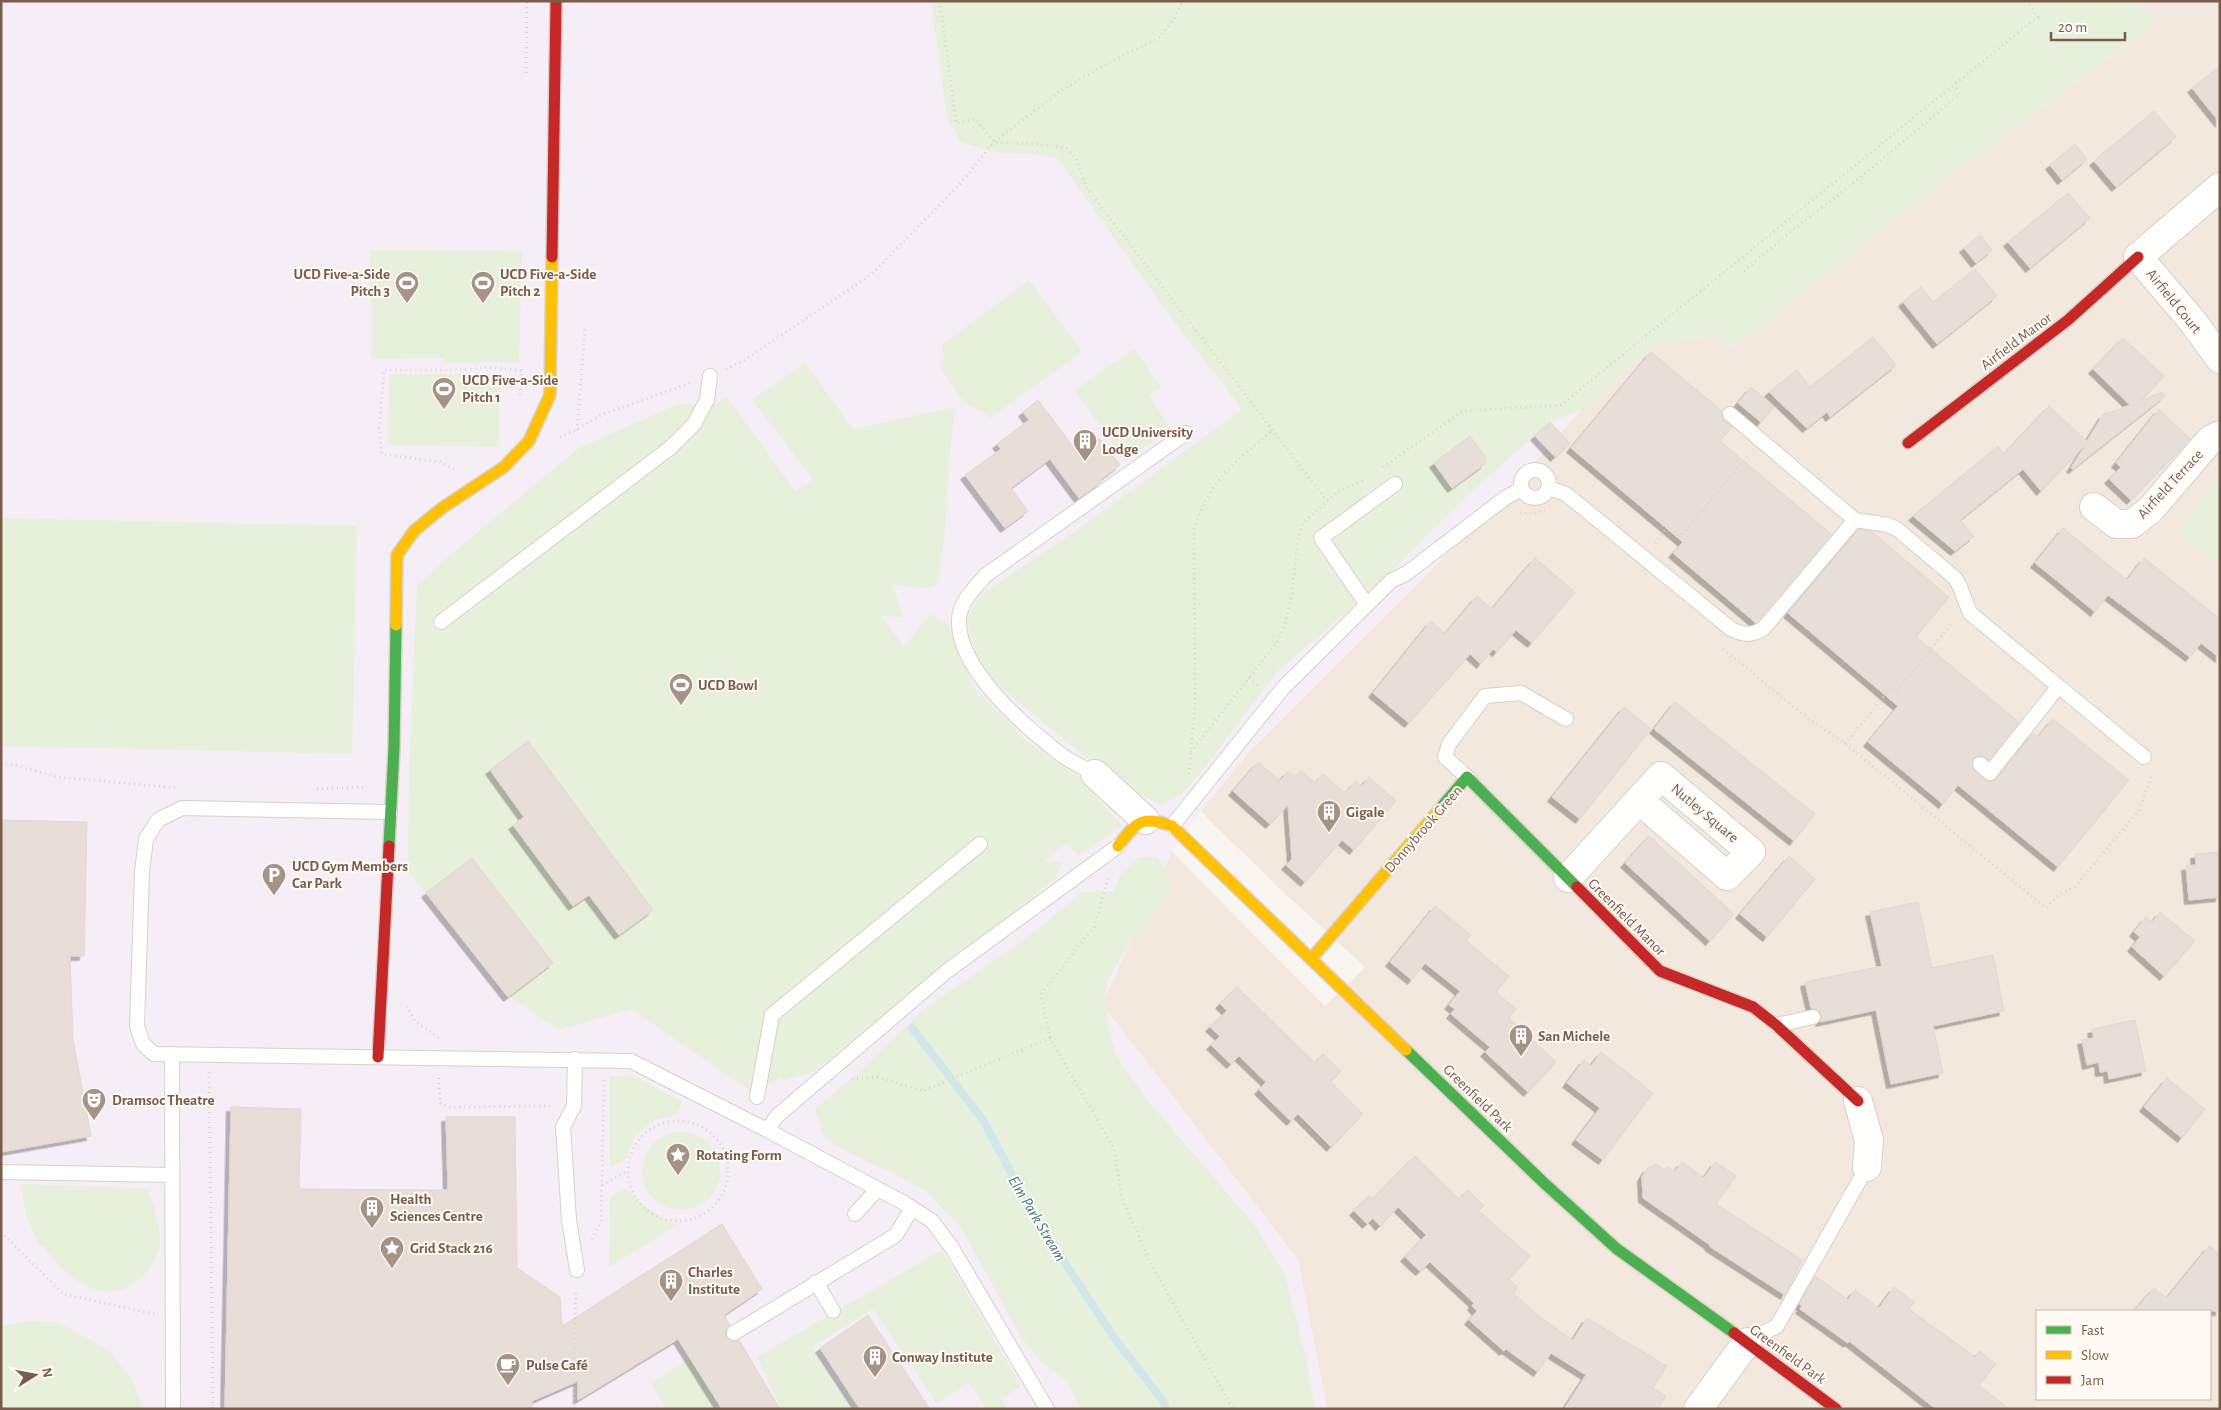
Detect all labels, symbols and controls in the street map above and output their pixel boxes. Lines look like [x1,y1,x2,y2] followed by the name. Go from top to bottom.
[2051,10,2125,42] scale bar
[2058,20,2087,35] text: 20 m
[2143,266,2204,337] street label: Airfield Court
[294,267,390,299] place label: UCD Five-a-Side Pitch 3
[500,267,596,299] place label: UCD Five-a-Side Pitch 2
[394,270,420,304] sports icon: UCD Five-a-Side Pitch 3
[470,270,496,304] sports icon: UCD Five-a-Side Pitch 2
[1978,310,2055,373] street label: Airfield Manor
[462,373,558,405] place label: UCD Five-a-Side Pitch 1
[431,376,457,410] sports icon: UCD Five-a-Side Pitch 1
[1102,425,1193,457] place label: UCD University Lodge
[1072,428,1098,462] building icon: UCD University Lodge
[2135,447,2206,522] street label: Airfield Terrace
[668,672,694,706] sports icon: UCD Bowl
[698,678,758,693] place label: UCD Bowl
[1668,781,1741,846] street label: Nutley Square
[1382,783,1465,876] street label: Donnybrook Green
[1316,799,1342,833] building icon: Gigale
[1346,805,1384,820] place label: Gigale
[292,859,408,891] place label: UCD Gym Members Car Park
[261,862,287,896] parking icon: UCD Gym Members Car Park
[1585,876,1668,959] street label: Greenfield Manor
[1508,1023,1534,1057] building icon: San Michele
[1538,1029,1610,1044] place label: San Michele
[1440,1062,1515,1135] street label: Greenfield Park
[81,1087,107,1121] theatre icon: Dramsoc Theatre
[112,1093,215,1108] place label: Dramsoc Theatre
[665,1142,691,1176] place icon: Rotating Form
[696,1148,782,1163] place label: Rotating Form
[1005,1173,1069,1264] water label: Elm Park Stream
[390,1192,483,1224] place label: Health Sciences Centre
[359,1195,385,1229] building icon: Health Sciences Centre
[379,1235,405,1269] place icon: Grid Stack 216
[410,1241,493,1256] place label: Grid Stack 216
[688,1265,740,1297] place label: Charles Institute
[658,1268,684,1302] building icon: Charles Institute
[2036,1310,2211,1400] legend
[1747,1322,1829,1387] street label: Greenfield Park
[2081,1323,2105,1338] text: Fast
[862,1344,888,1378] building icon: Conway Institute
[2081,1348,2109,1363] text: Slow
[10,1350,60,1400] north arrow
[892,1350,993,1365] place label: Conway Institute
[495,1352,521,1386] cafe icon: Pulse Café
[526,1358,588,1373] place label: Pulse Café
[39,1367,55,1379] text: N
[2081,1373,2104,1388] text: Jam

